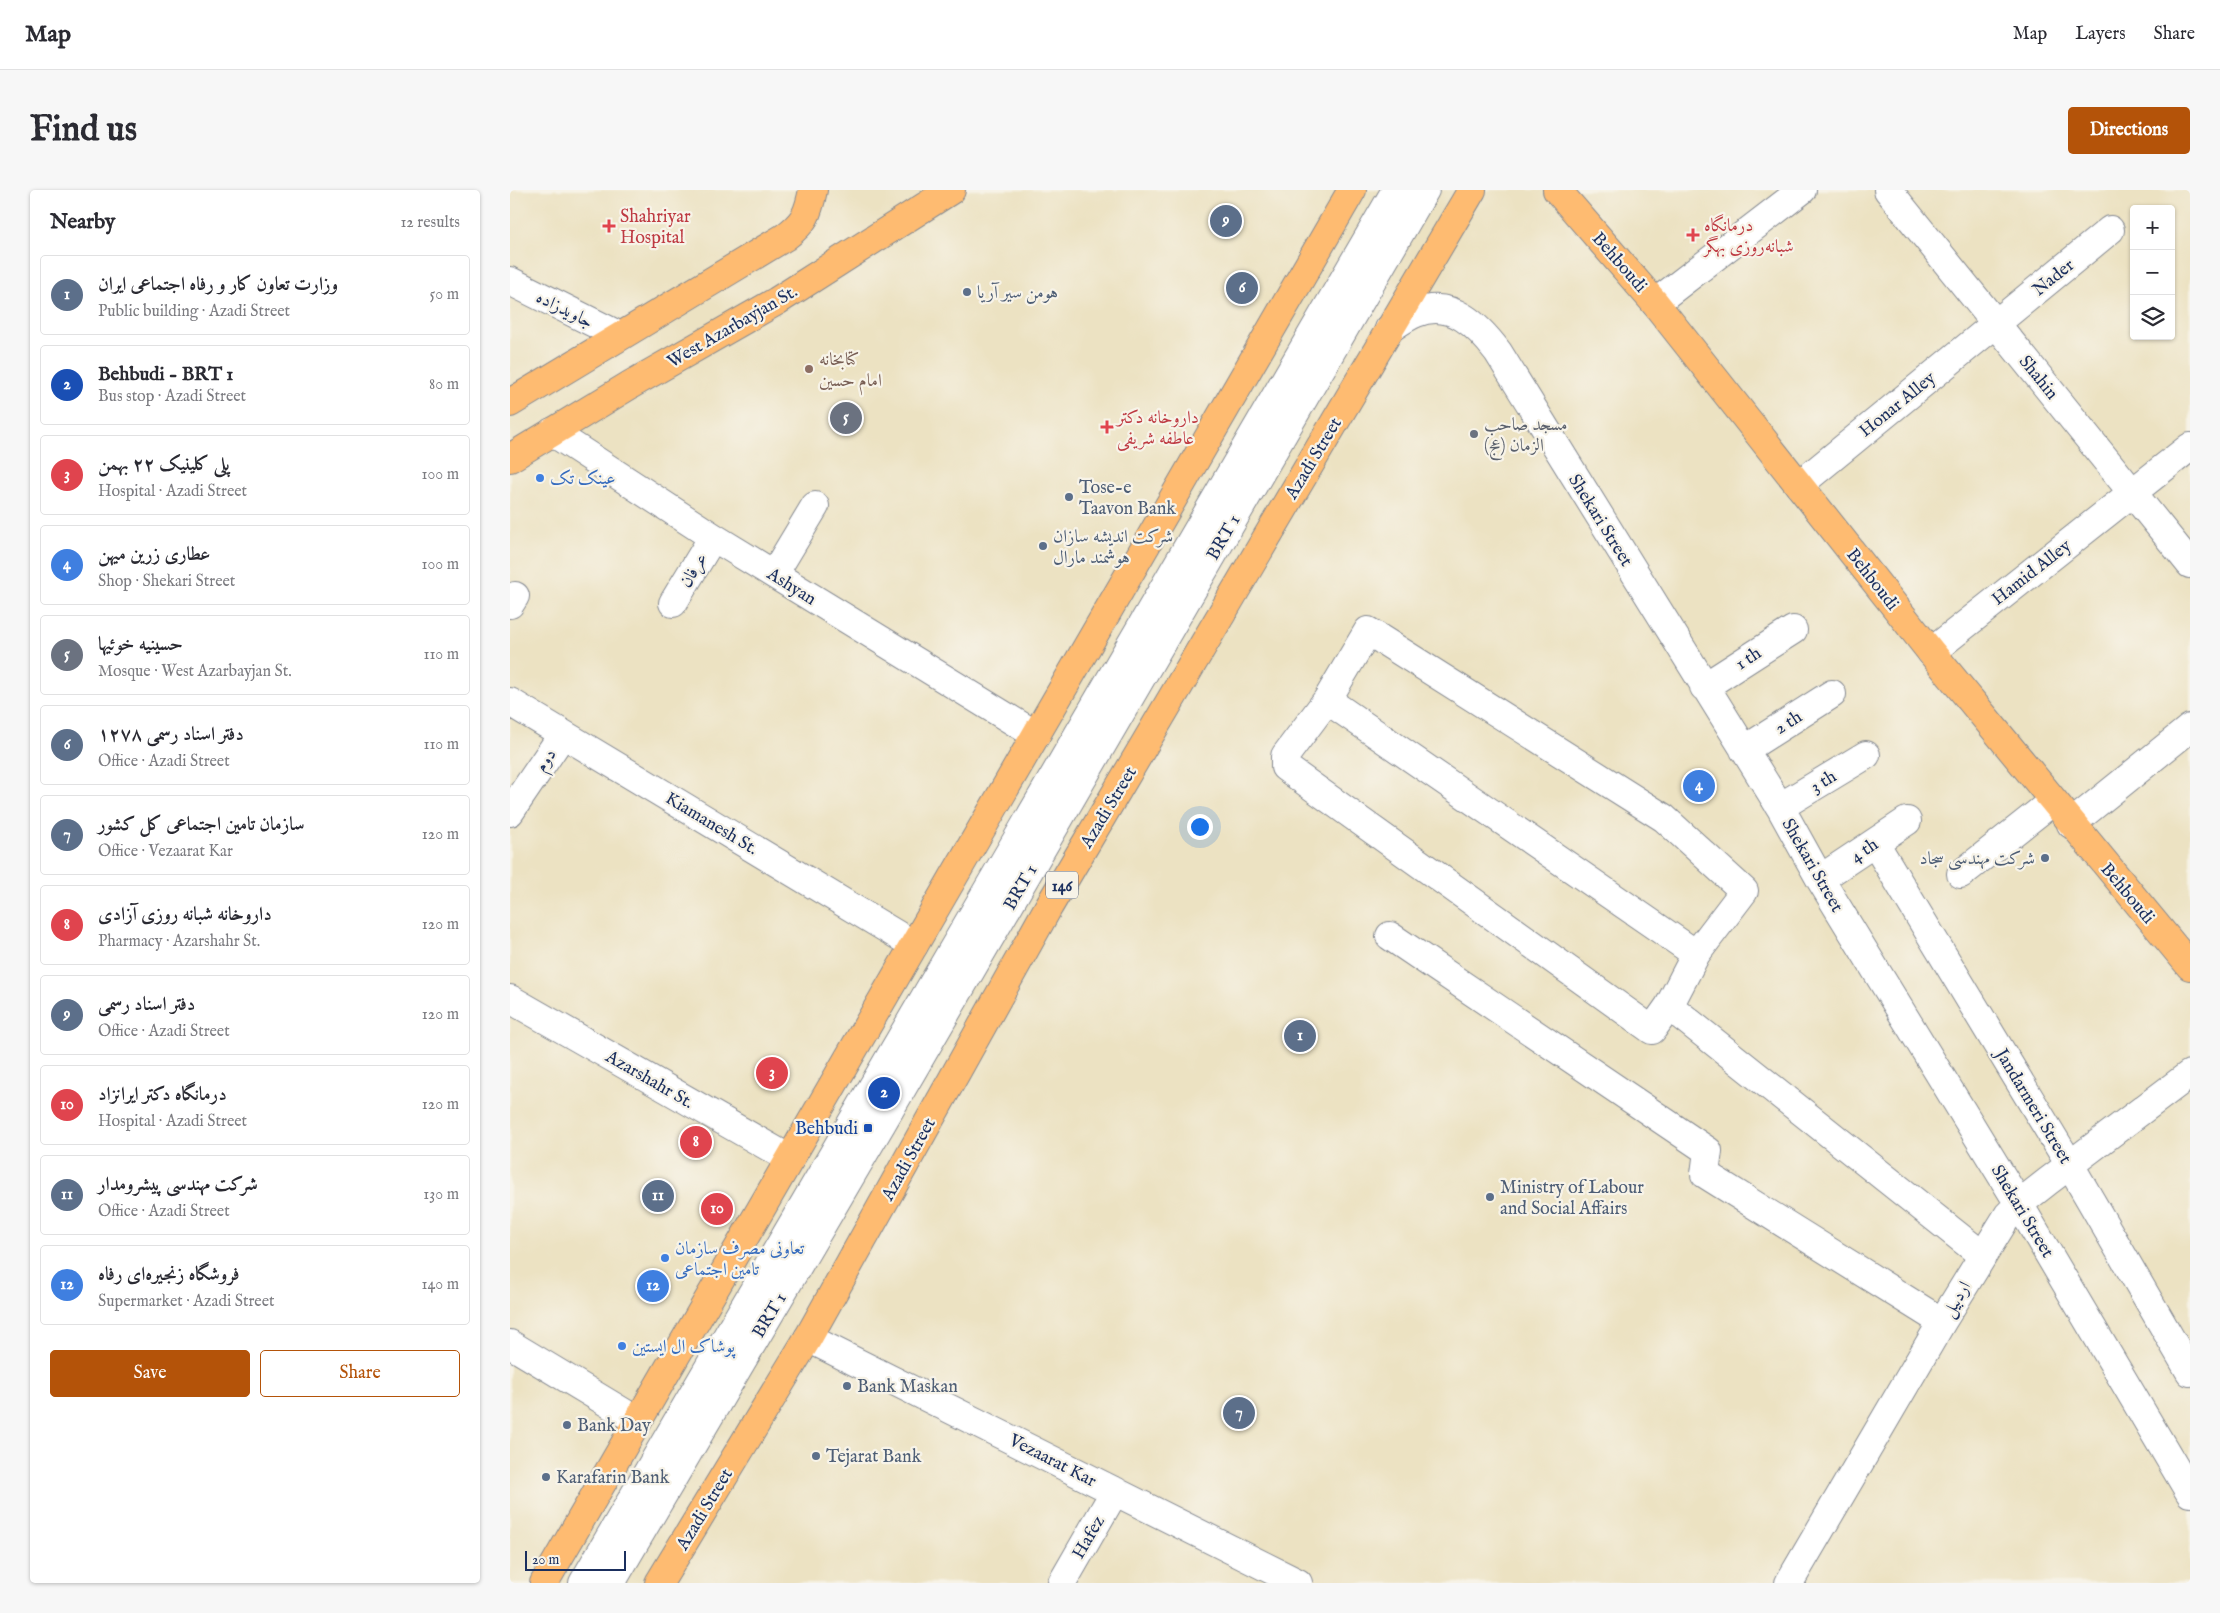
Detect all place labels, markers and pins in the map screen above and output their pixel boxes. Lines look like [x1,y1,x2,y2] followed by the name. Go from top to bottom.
[1210,202,1242,240] pin: 9
[620,206,691,250] place label: Shahriyar Hospital
[1702,213,1794,259] place label: درمانگاه شبانه‌روزی بهگر
[602,219,616,233] marker: Shahriyar Hospital
[1686,228,1700,242] marker: درمانگاه شبانه‌روزی بهگر
[1226,269,1258,307] pin: 6
[977,282,1058,305] place label: هومن سیر آریا
[961,286,973,298] marker: هومن سیر آریا
[819,349,882,396] place label: کتابخانه امام حسین
[803,363,815,375] marker: کتابخانه امام حسین
[830,399,862,437] pin: 5
[1115,407,1199,451] place label: داروخانه دکتر عاطفه شریفی
[1484,414,1568,461] place label: مسجد صاحب الزمان (عج)
[1101,421,1113,433] marker: داروخانه دکتر عاطفه شریفی
[1468,428,1480,440] marker: مسجد صاحب الزمان (عج)
[550,468,615,491] place label: عینک تک
[534,472,546,484] marker: عینک تک
[1079,477,1176,521] place label: Tose-e Taavon Bank
[1063,491,1075,503] marker: Tose-e Taavon Bank
[1053,526,1173,570] place label: شرکت اندیشه سازان هوشمند مارال
[1037,540,1049,552] marker: شرکت اندیشه سازان هوشمند مارال
[1683,767,1715,805] pin: 4
[1919,848,2035,871] place label: شرکت مهندسی سجاد
[2039,852,2051,864] marker: شرکت مهندسی سجاد
[1284,1017,1316,1055] pin: 1
[756,1054,788,1092] pin: 3
[868,1074,900,1112] pin: 2
[795,1118,858,1141] place label: Behbudi
[862,1122,874,1134] marker: Behbudi
[680,1123,712,1161] pin: 8
[642,1177,674,1215] pin: 11
[1500,1177,1644,1221] place label: Ministry of Labour and Social Affairs
[701,1190,733,1228] pin: 10
[1484,1191,1496,1203] marker: Ministry of Labour and Social Affairs
[675,1238,805,1282] place label: تعاونی مصرف سازمان تامین اجتماعی
[659,1252,671,1264] marker: تعاونی مصرف سازمان تامین اجتماعی
[637,1267,669,1305] pin: 12
[632,1336,737,1359] place label: پوشاک ال ایستین
[616,1340,628,1352] marker: پوشاک ال ایستین
[857,1376,958,1399] place label: Bank Maskan
[841,1380,853,1392] marker: Bank Maskan
[1223,1394,1255,1432] pin: 7
[577,1415,651,1438] place label: Bank Day
[561,1419,573,1431] marker: Bank Day
[826,1446,922,1469] place label: Tejarat Bank
[810,1450,822,1462] marker: Tejarat Bank
[556,1467,670,1490] place label: Karafarin Bank
[540,1471,552,1483] marker: Karafarin Bank

